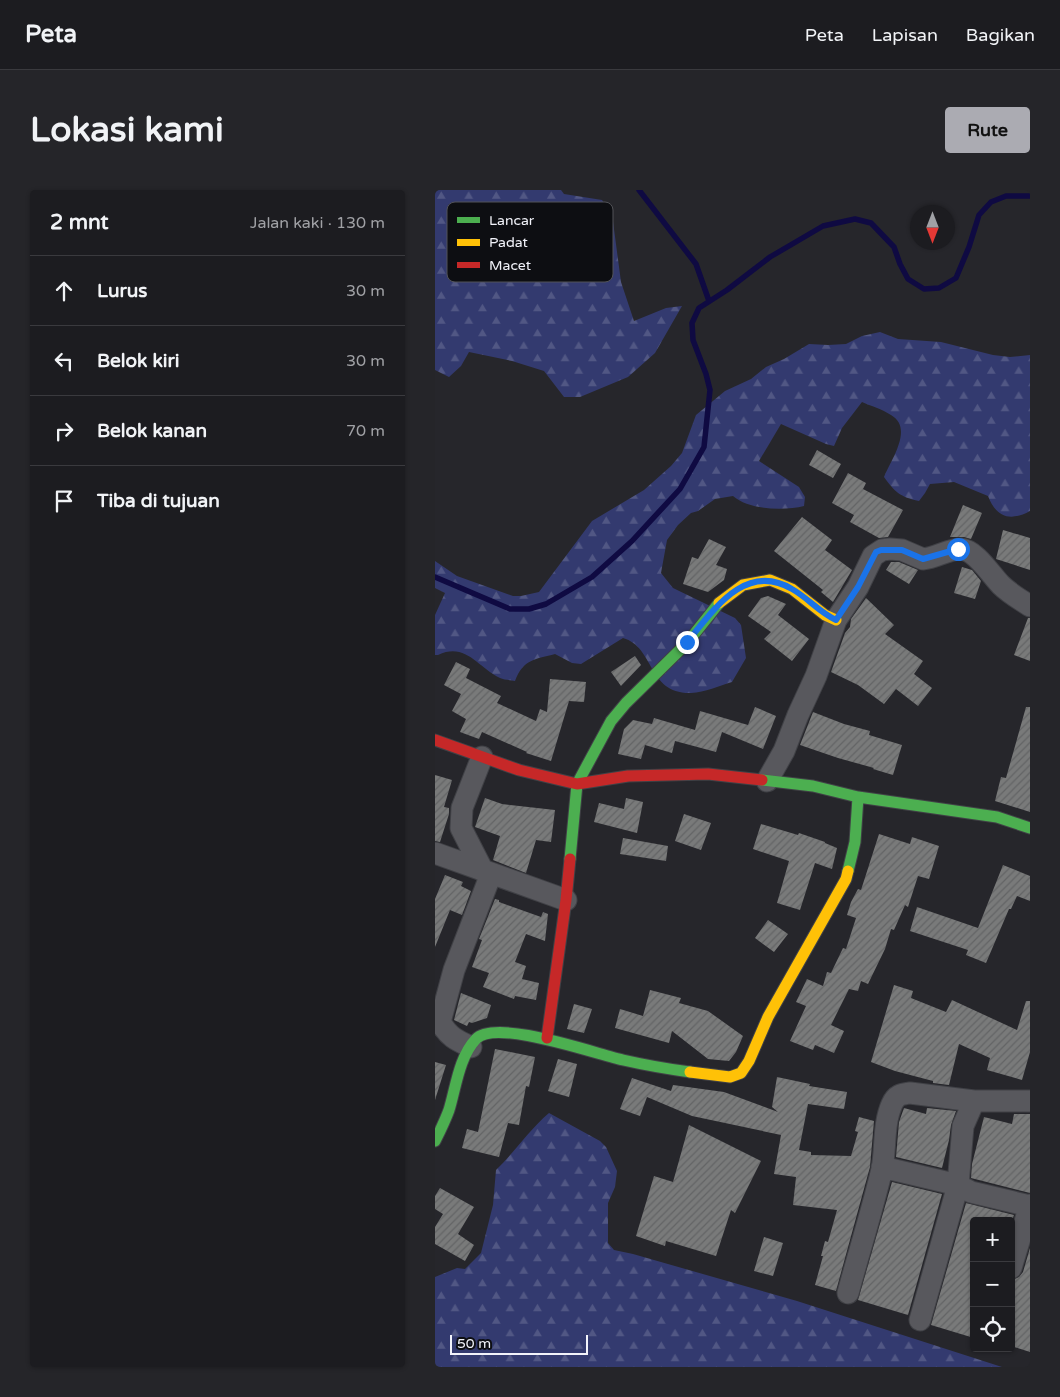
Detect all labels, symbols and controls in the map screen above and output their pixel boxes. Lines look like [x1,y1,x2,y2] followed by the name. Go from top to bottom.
[25,20,77,49] text: Peta
[805,24,844,46] text: Peta
[872,24,938,46] text: Lapisan
[966,24,1035,46] text: Bagikan
[945,107,1030,153] button: Rute
[30,109,224,151] text: Lokasi kami
[447,202,613,282] legend
[910,205,955,250] north arrow
[50,210,109,235] text: 2 mnt
[489,212,535,229] text: Lancar
[250,213,385,233] text: Jalan kaki · 130 m
[489,234,528,251] text: Padat
[489,257,532,274] text: Macet
[50,277,78,305] icon: ahead
[97,280,147,302] text: Lurus
[346,281,385,301] text: 30 m
[50,347,78,375] icon: left
[97,350,180,372] text: Belok kiri
[346,351,385,371] text: 30 m
[50,417,78,445] icon: right
[97,420,207,442] text: Belok kanan
[346,421,385,441] text: 70 m
[50,487,78,515] icon: arrive
[97,490,220,512] text: Tiba di tujuan
[947,538,970,561] route start
[676,631,699,654] route end
[970,1217,1015,1352] map controls
[970,1217,1015,1262] button: +
[970,1262,1015,1307] button: −
[970,1307,1015,1352] button: locate
[450,1332,587,1355] scale bar
[457,1335,491,1352] text: 50 m

